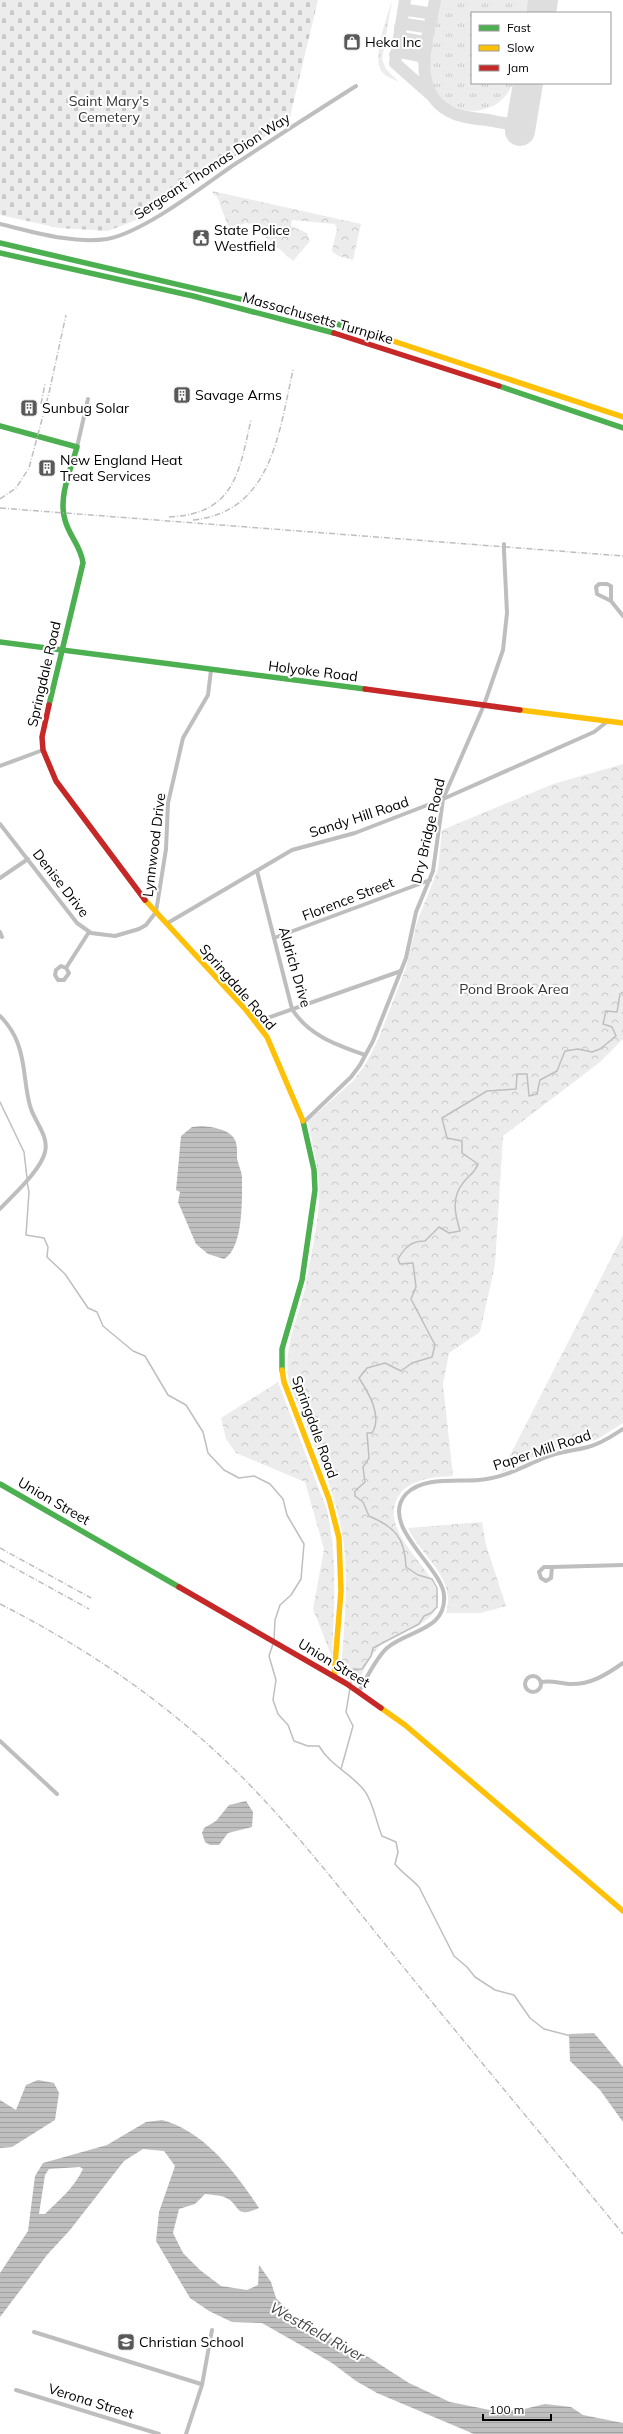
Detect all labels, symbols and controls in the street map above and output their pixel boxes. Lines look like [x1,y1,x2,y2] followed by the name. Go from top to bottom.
[471,12,611,84] legend
[507,20,531,35] text: Fast
[342,32,362,52] shop icon: Heka Inc
[365,33,421,51] place label: Heka Inc
[507,40,535,55] text: Slow
[507,60,529,75] text: Jam
[69,92,149,126] park label: Saint Mary's Cemetery
[130,108,294,223] street label: Sergeant Thomas Dion Way
[214,221,290,255] place label: State Police Westfield
[191,228,211,248] public building icon: State Police Westfield
[241,288,395,348] street label: Massachusetts Turnpike
[172,385,192,405] building icon: Savage Arms
[195,386,282,404] place label: Savage Arms
[19,398,39,418] building icon: Sunbug Solar
[42,399,130,417] place label: Sunbug Solar
[60,451,182,485] place label: New England Heat Treat Services
[37,458,57,478] building icon: New England Heat Treat Services
[23,619,65,729] street label: Springdale Road
[267,657,359,685] street label: Holyoke Road
[407,777,449,885] street label: Dry Bridge Road
[139,792,169,898] street label: Lynnwood Drive
[307,792,411,842] street label: Sandy Hill Road
[29,845,93,921] street label: Denise Drive
[300,873,396,925] street label: Florence Street
[275,925,315,1009] street label: Aldrich Drive
[196,940,280,1034] street label: Springdale Road
[459,980,569,998] park label: Pond Brook Area
[288,1373,342,1481] street label: Springdale Road
[491,1426,593,1474] street label: Paper Mill Road
[15,1473,93,1529] street label: Union Street
[295,1635,373,1691] street label: Union Street
[267,2298,368,2366] water label: Westfield River
[116,2332,136,2352] school or university icon: Christian School
[139,2333,244,2351] place label: Christian School
[46,2379,136,2423] street label: Verona Street
[483,2396,551,2422] scale bar
[489,2402,524,2417] text: 100 m

